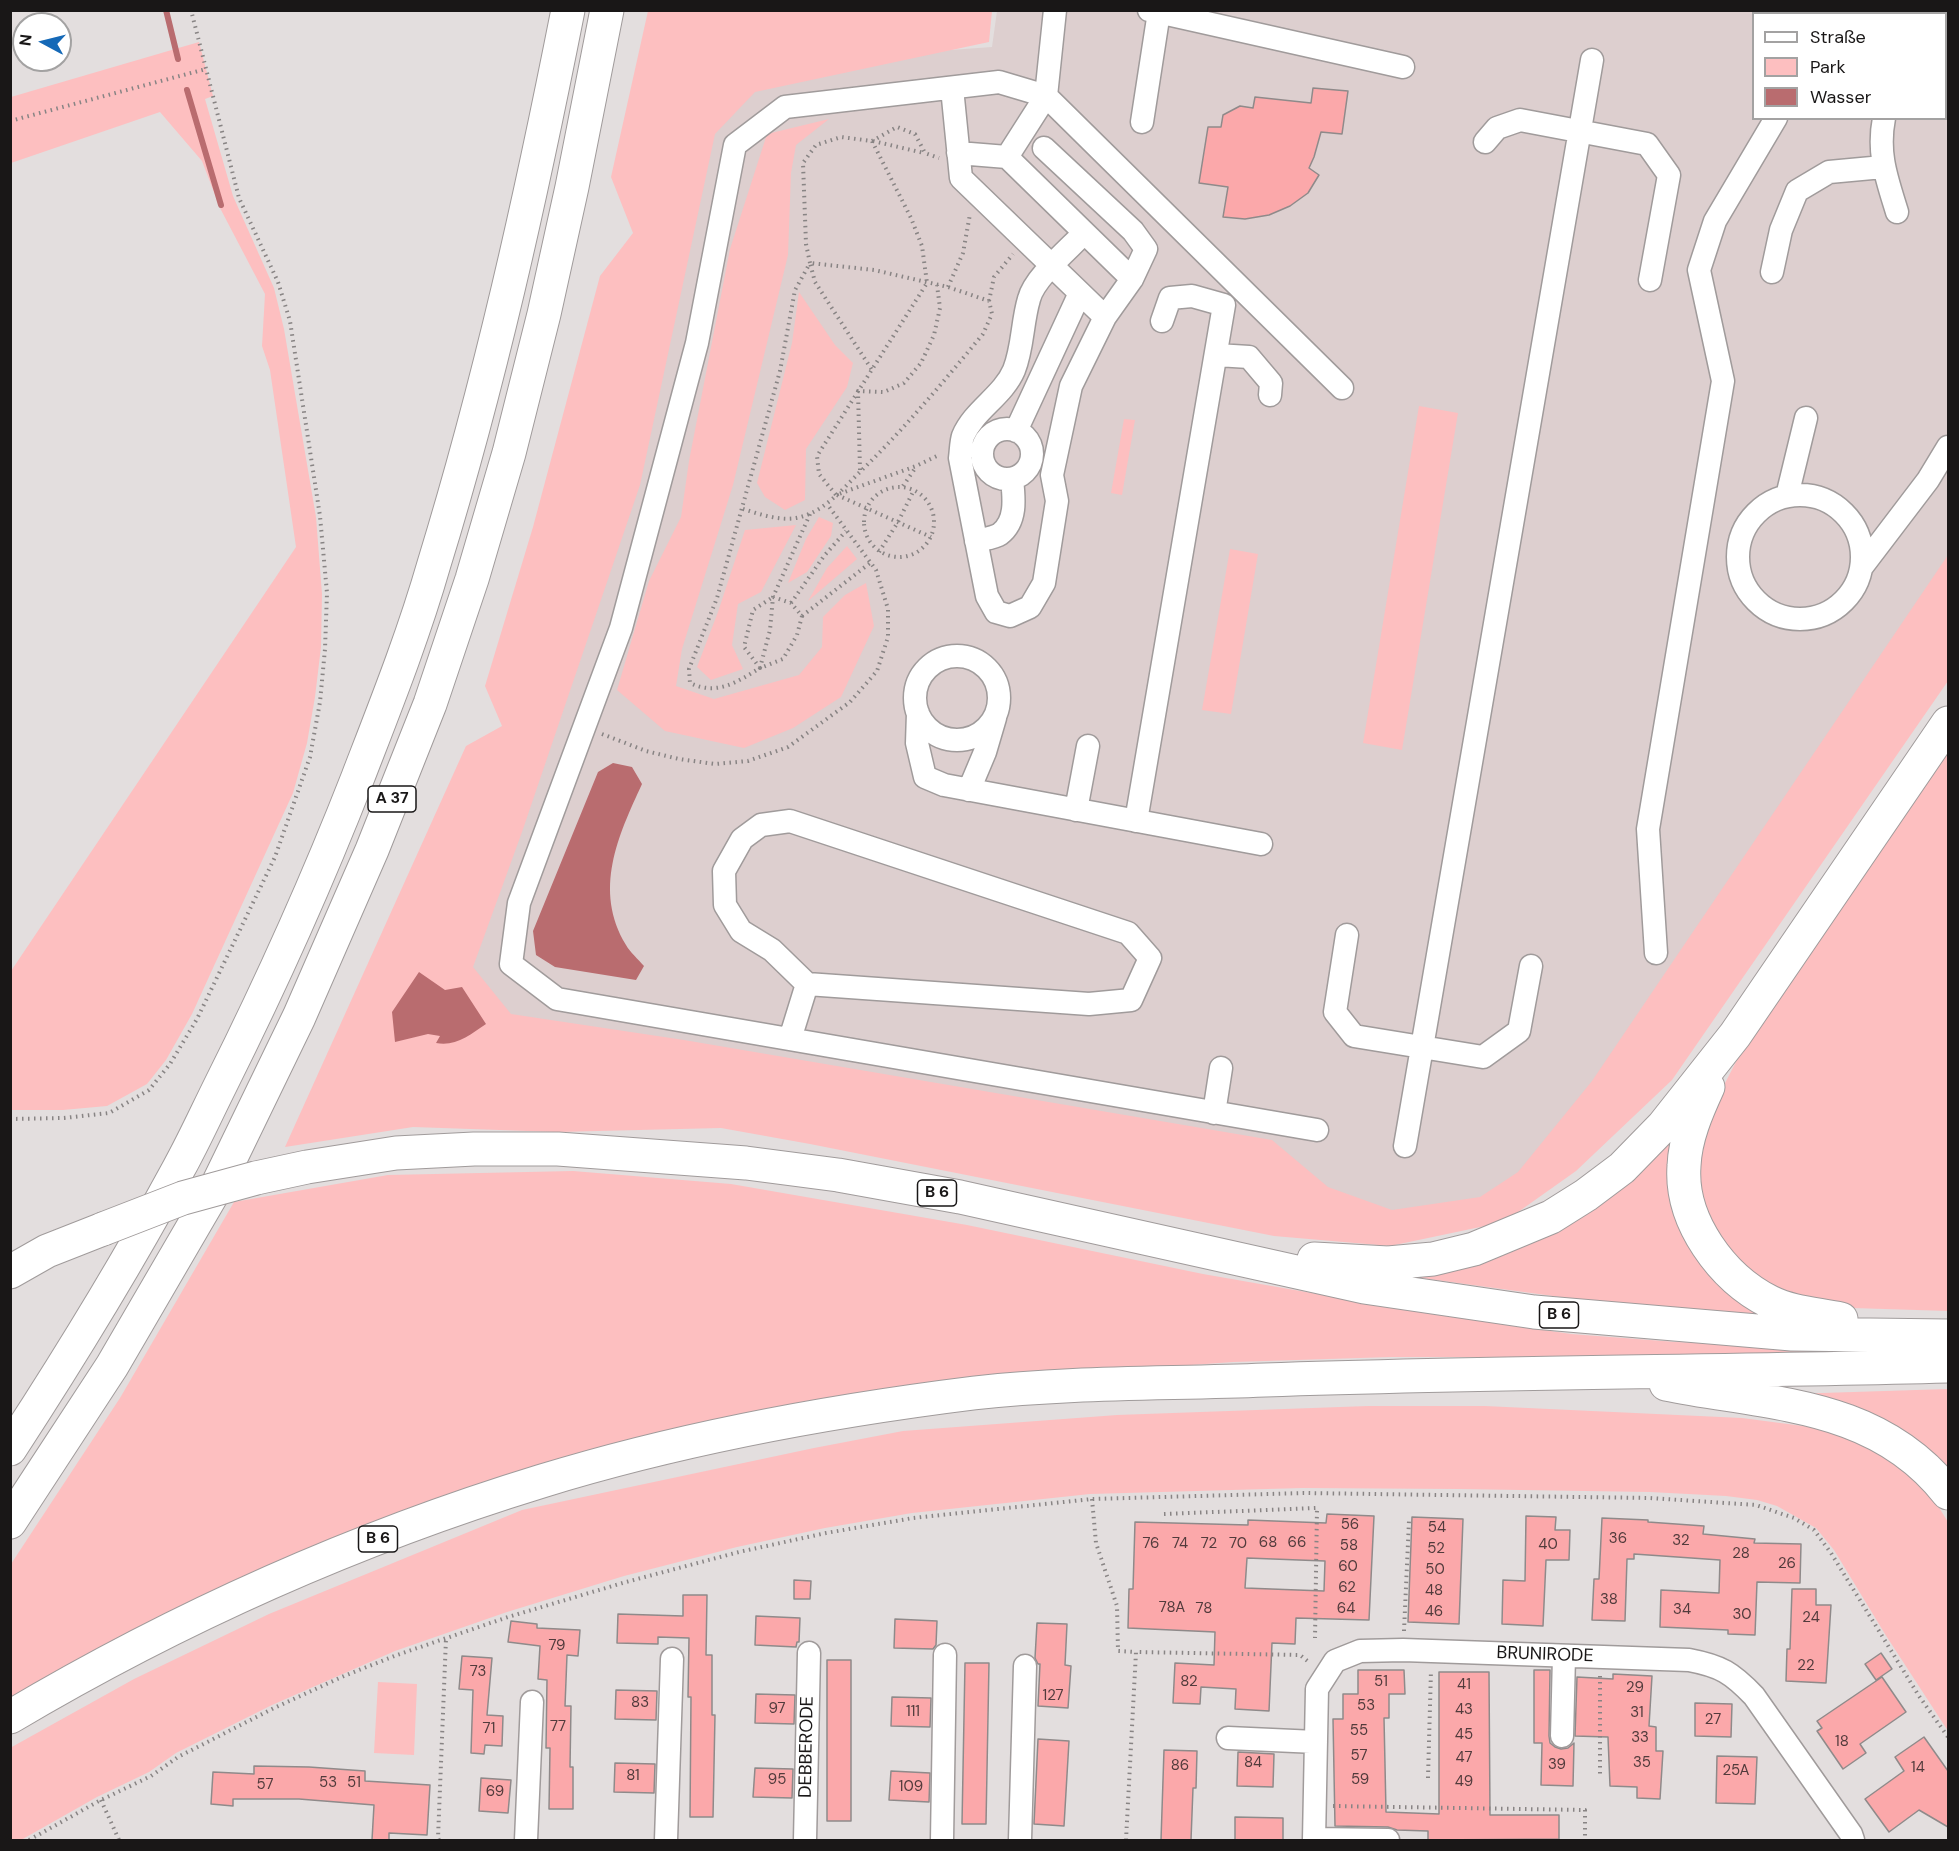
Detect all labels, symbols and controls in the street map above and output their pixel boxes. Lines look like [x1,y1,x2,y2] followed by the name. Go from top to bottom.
[12,12,72,72] north arrow
[1752,12,1947,120] legend
[1810,25,1866,49] text: Straße
[14,33,37,47] text: N
[1810,55,1846,79] text: Park
[1810,85,1871,109] text: Wasser
[368,786,416,812] road number: A 37
[918,1180,956,1206] road number: B 6
[1540,1302,1578,1328] road number: B 6
[1341,1516,1359,1534] house number: 56
[1428,1519,1446,1537] house number: 54
[358,1526,398,1552] road number: B 6
[1609,1530,1627,1548] house number: 36
[1672,1532,1690,1550] house number: 32
[1259,1534,1277,1552] house number: 68
[1288,1534,1306,1552] house number: 66
[1142,1535,1160,1553] house number: 76
[1172,1535,1188,1553] house number: 74
[1201,1535,1217,1553] house number: 72
[1229,1535,1247,1553] house number: 70
[1538,1536,1558,1554] house number: 40
[1340,1537,1358,1555] house number: 58
[1427,1540,1445,1558] house number: 52
[1732,1545,1750,1563] house number: 28
[1778,1555,1796,1573] house number: 26
[1338,1558,1358,1576] house number: 60
[1425,1561,1445,1579] house number: 50
[1338,1579,1356,1597] house number: 62
[1425,1582,1443,1600] house number: 48
[1600,1591,1618,1609] house number: 38
[1159,1599,1185,1617] house number: 78A
[1196,1600,1212,1618] house number: 78
[1337,1600,1355,1618] house number: 64
[1673,1601,1691,1619] house number: 34
[1425,1603,1443,1621] house number: 46
[1732,1606,1752,1624] house number: 30
[1802,1609,1820,1627] house number: 24
[548,1637,566,1655] house number: 79
[1496,1643,1594,1667] street label: BRUNIRODE
[1797,1657,1815,1675] house number: 22
[470,1663,486,1681] house number: 73
[1180,1673,1198,1691] house number: 82
[1374,1673,1388,1691] house number: 51
[1457,1676,1471,1694] house number: 41
[1626,1679,1644,1697] house number: 29
[1042,1687,1064,1705] house number: 127
[631,1694,649,1712] house number: 83
[795,1696,819,1798] street label: DEBBERODE
[1357,1697,1375,1715] house number: 53
[768,1700,786,1718] house number: 97
[1455,1701,1473,1719] house number: 43
[906,1703,920,1721] house number: 111
[1630,1704,1644,1722] house number: 31
[1705,1711,1721,1729] house number: 27
[550,1718,566,1736] house number: 77
[483,1720,495,1738] house number: 71
[1350,1722,1368,1740] house number: 55
[1455,1726,1473,1744] house number: 45
[1631,1729,1649,1747] house number: 33
[1835,1733,1849,1751] house number: 18
[1351,1747,1367,1765] house number: 57
[1455,1749,1473,1767] house number: 47
[1244,1754,1262,1772] house number: 84
[1633,1754,1651,1772] house number: 35
[1548,1756,1566,1774] house number: 39
[1171,1757,1189,1775] house number: 86
[1911,1759,1925,1777] house number: 14
[1722,1762,1750,1780] house number: 25A
[626,1767,640,1785] house number: 81
[768,1771,786,1789] house number: 95
[1351,1771,1369,1789] house number: 59
[1455,1773,1473,1791] house number: 49
[319,1774,337,1792] house number: 53
[347,1774,361,1792] house number: 51
[257,1776,273,1794] house number: 57
[899,1778,923,1796] house number: 109
[486,1783,504,1801] house number: 69

